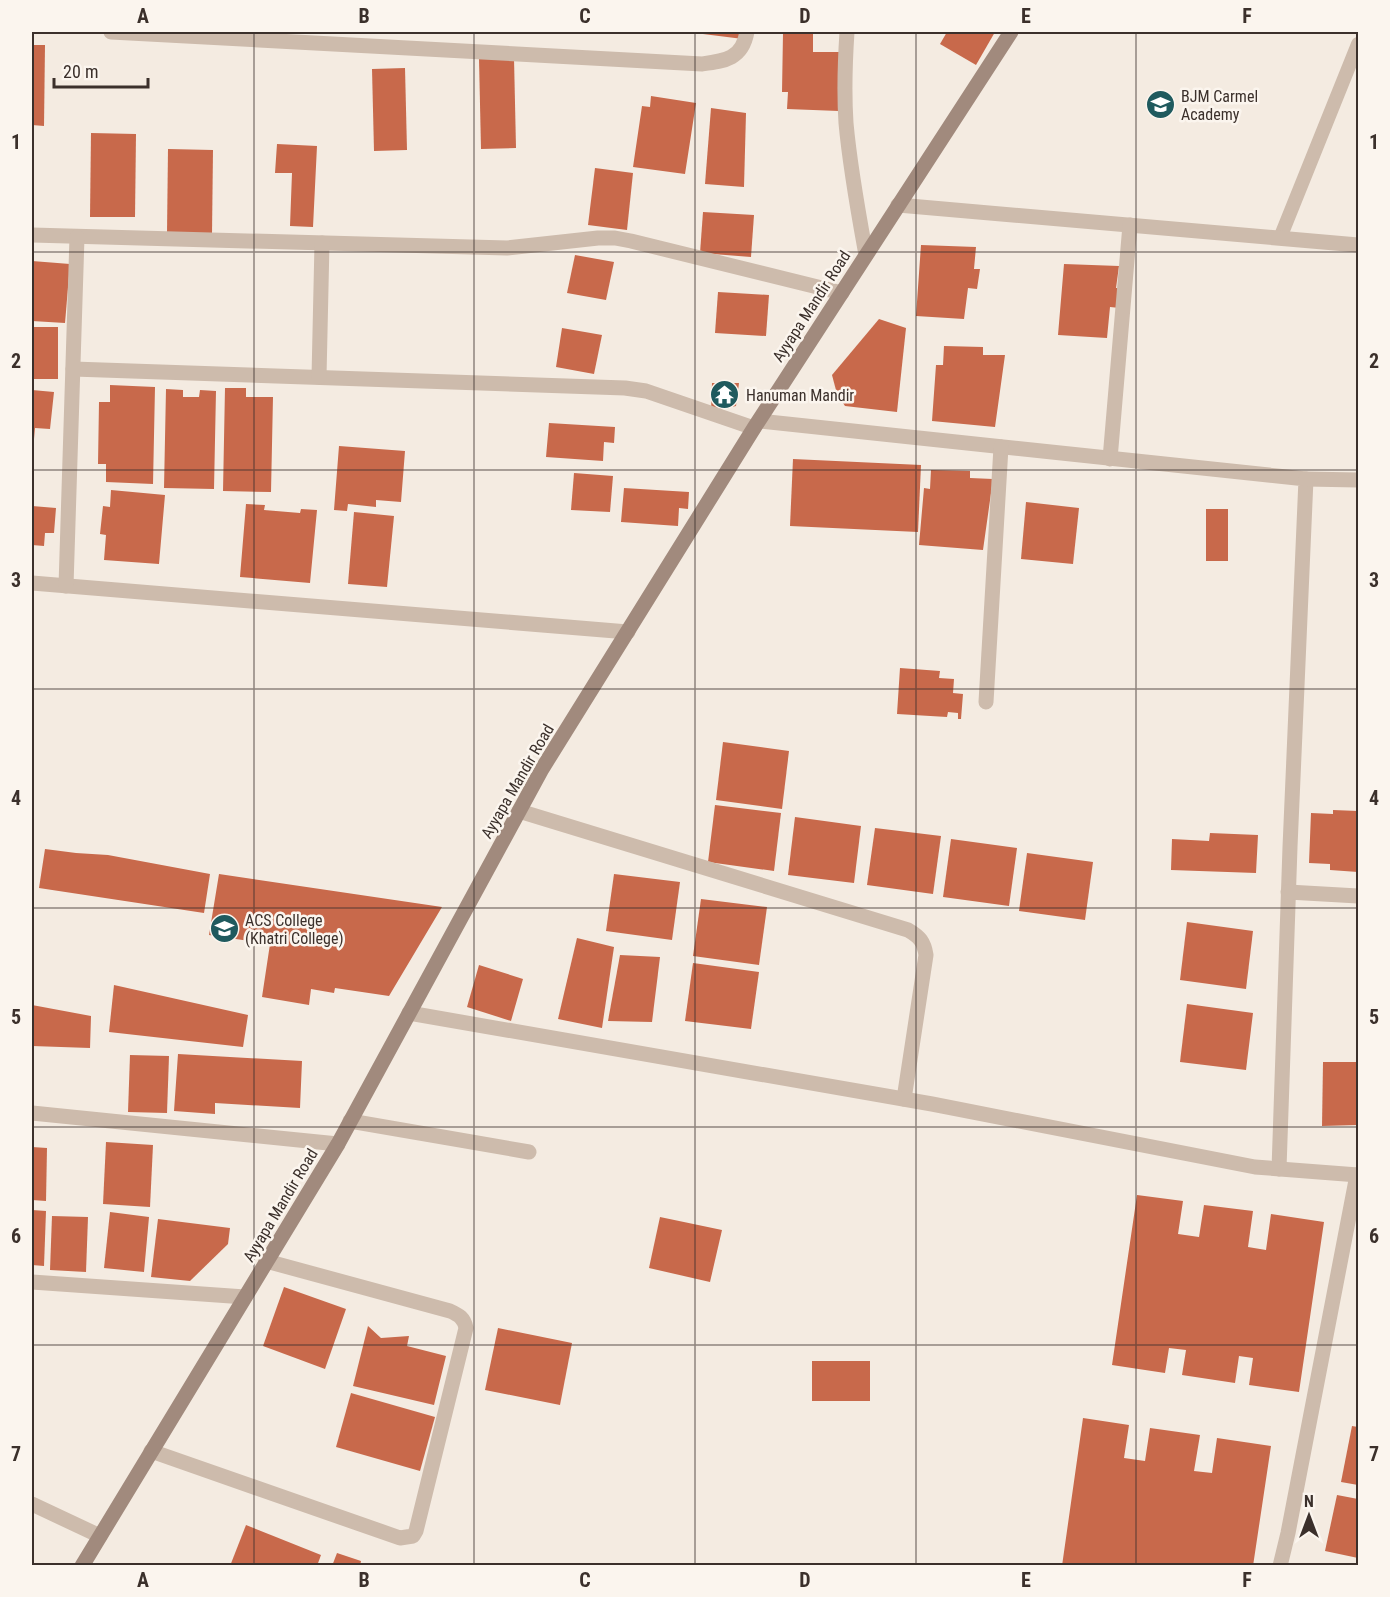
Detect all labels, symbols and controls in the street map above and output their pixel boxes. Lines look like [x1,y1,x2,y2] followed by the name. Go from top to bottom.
[137,4,149,28] text: A
[358,4,370,28] text: B
[579,4,591,28] text: C
[799,4,811,28] text: D
[1021,4,1031,28] text: E
[1242,4,1252,28] text: F
[54,51,148,89] scale bar
[63,61,98,82] text: 20 m
[1181,87,1258,124] place label: BJM Carmel Academy
[1144,89,1176,121] school or university icon: BJM Carmel Academy
[11,130,21,154] text: 1
[1369,130,1379,154] text: 1
[768,247,854,365] street label: Ayyapa Mandir Road
[11,349,21,373] text: 2
[1369,349,1379,373] text: 2
[709,379,741,411] temple icon: Hanuman Mandir
[746,386,854,405] place label: Hanuman Mandir
[11,568,21,592] text: 3
[1369,568,1379,592] text: 3
[477,721,558,842] street label: Ayyapa Mandir Road
[11,786,21,810] text: 4
[1369,786,1379,810] text: 4
[245,911,344,948] place label: ACS College (Khatri College)
[208,913,240,945] school or university icon: ACS College (Khatri College)
[11,1005,21,1029] text: 5
[1369,1005,1379,1029] text: 5
[239,1145,322,1265] street label: Ayyapa Mandir Road
[11,1224,21,1248] text: 6
[1369,1224,1379,1248] text: 6
[11,1442,21,1466] text: 7
[1369,1442,1379,1466] text: 7
[1279,1486,1339,1546] north arrow
[1304,1492,1314,1511] text: N
[137,1568,149,1592] text: A
[358,1568,370,1592] text: B
[579,1568,591,1592] text: C
[799,1568,811,1592] text: D
[1021,1568,1031,1592] text: E
[1242,1568,1252,1592] text: F

